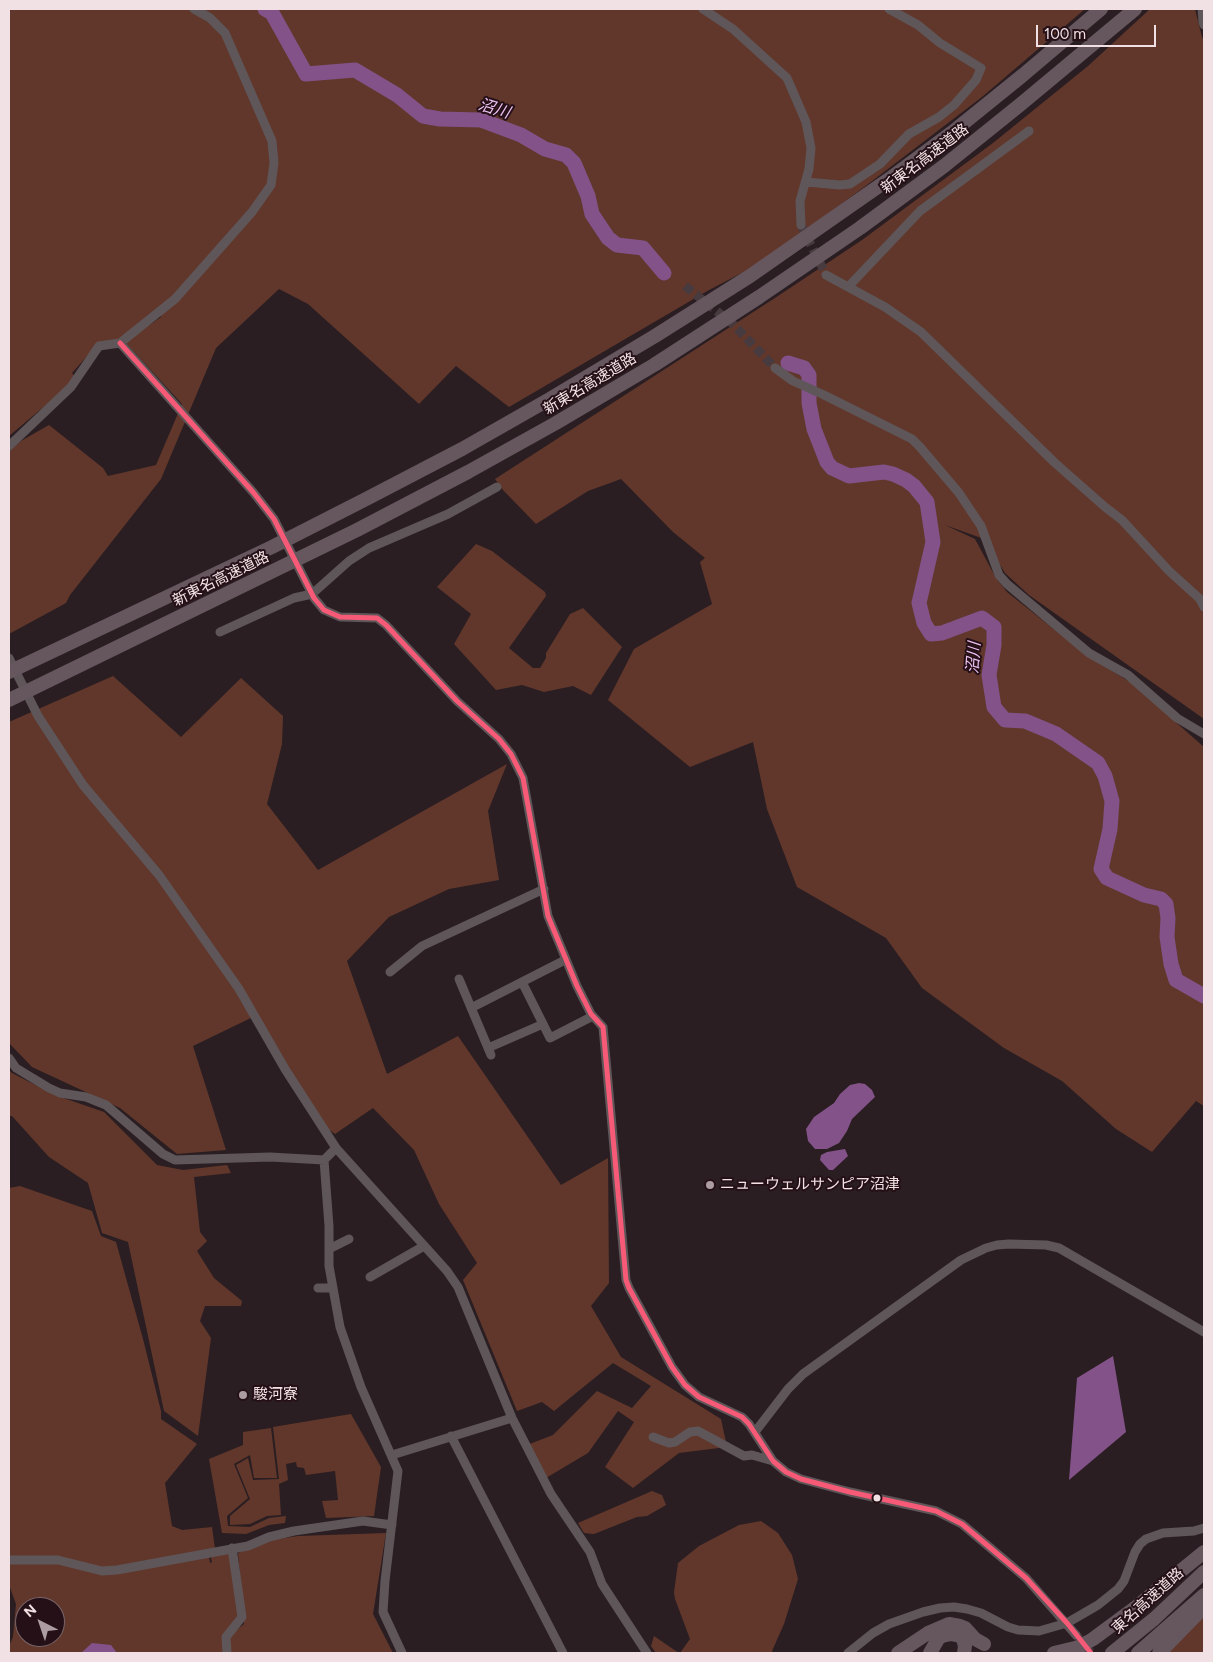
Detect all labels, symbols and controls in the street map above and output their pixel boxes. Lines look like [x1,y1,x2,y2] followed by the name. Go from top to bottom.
[1038,15,1158,47] scale bar
[1044,25,1086,43] text: 100 m
[476,95,512,123] water label: 沼川
[878,120,972,198] street label: 新東名高速道路
[540,349,640,419] street label: 新東名高速道路
[170,548,272,610] street label: 新東名高速道路
[963,641,985,675] water label: 沼川
[720,1176,900,1194] place label: ニューウェルサンピア沼津
[704,1179,716,1191] marker: ニューウェルサンピア沼津
[253,1386,298,1404] place label: 駿河寮
[237,1389,249,1401] marker: 駿河寮
[872,1493,882,1503] unlabelled marker
[1109,1564,1187,1638] street label: 東名高速道路
[15,1597,65,1647] north arrow
[21,1601,40,1621] text: N

